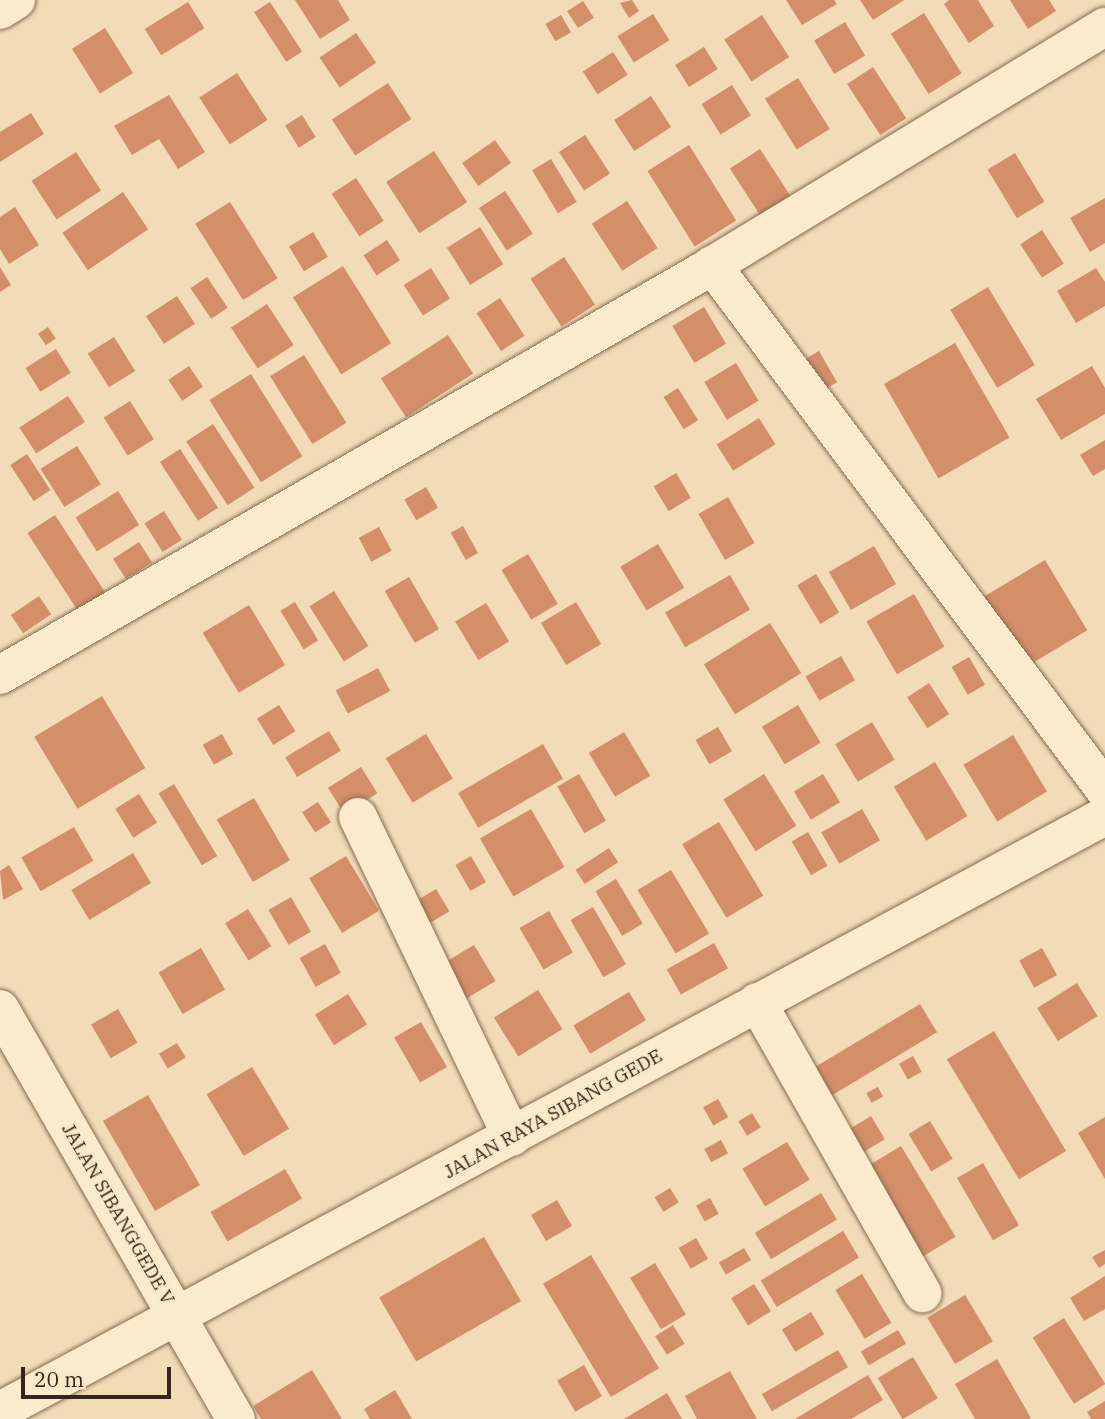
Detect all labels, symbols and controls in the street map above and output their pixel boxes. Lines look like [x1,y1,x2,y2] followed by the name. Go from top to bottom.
[440,1044,666,1184] street label: JALAN RAYA SIBANG GEDE
[57,1119,179,1309] street label: JALAN SIBANGGEDE V
[24,1352,175,1396] scale bar
[34,1365,84,1393] text: 20 m

